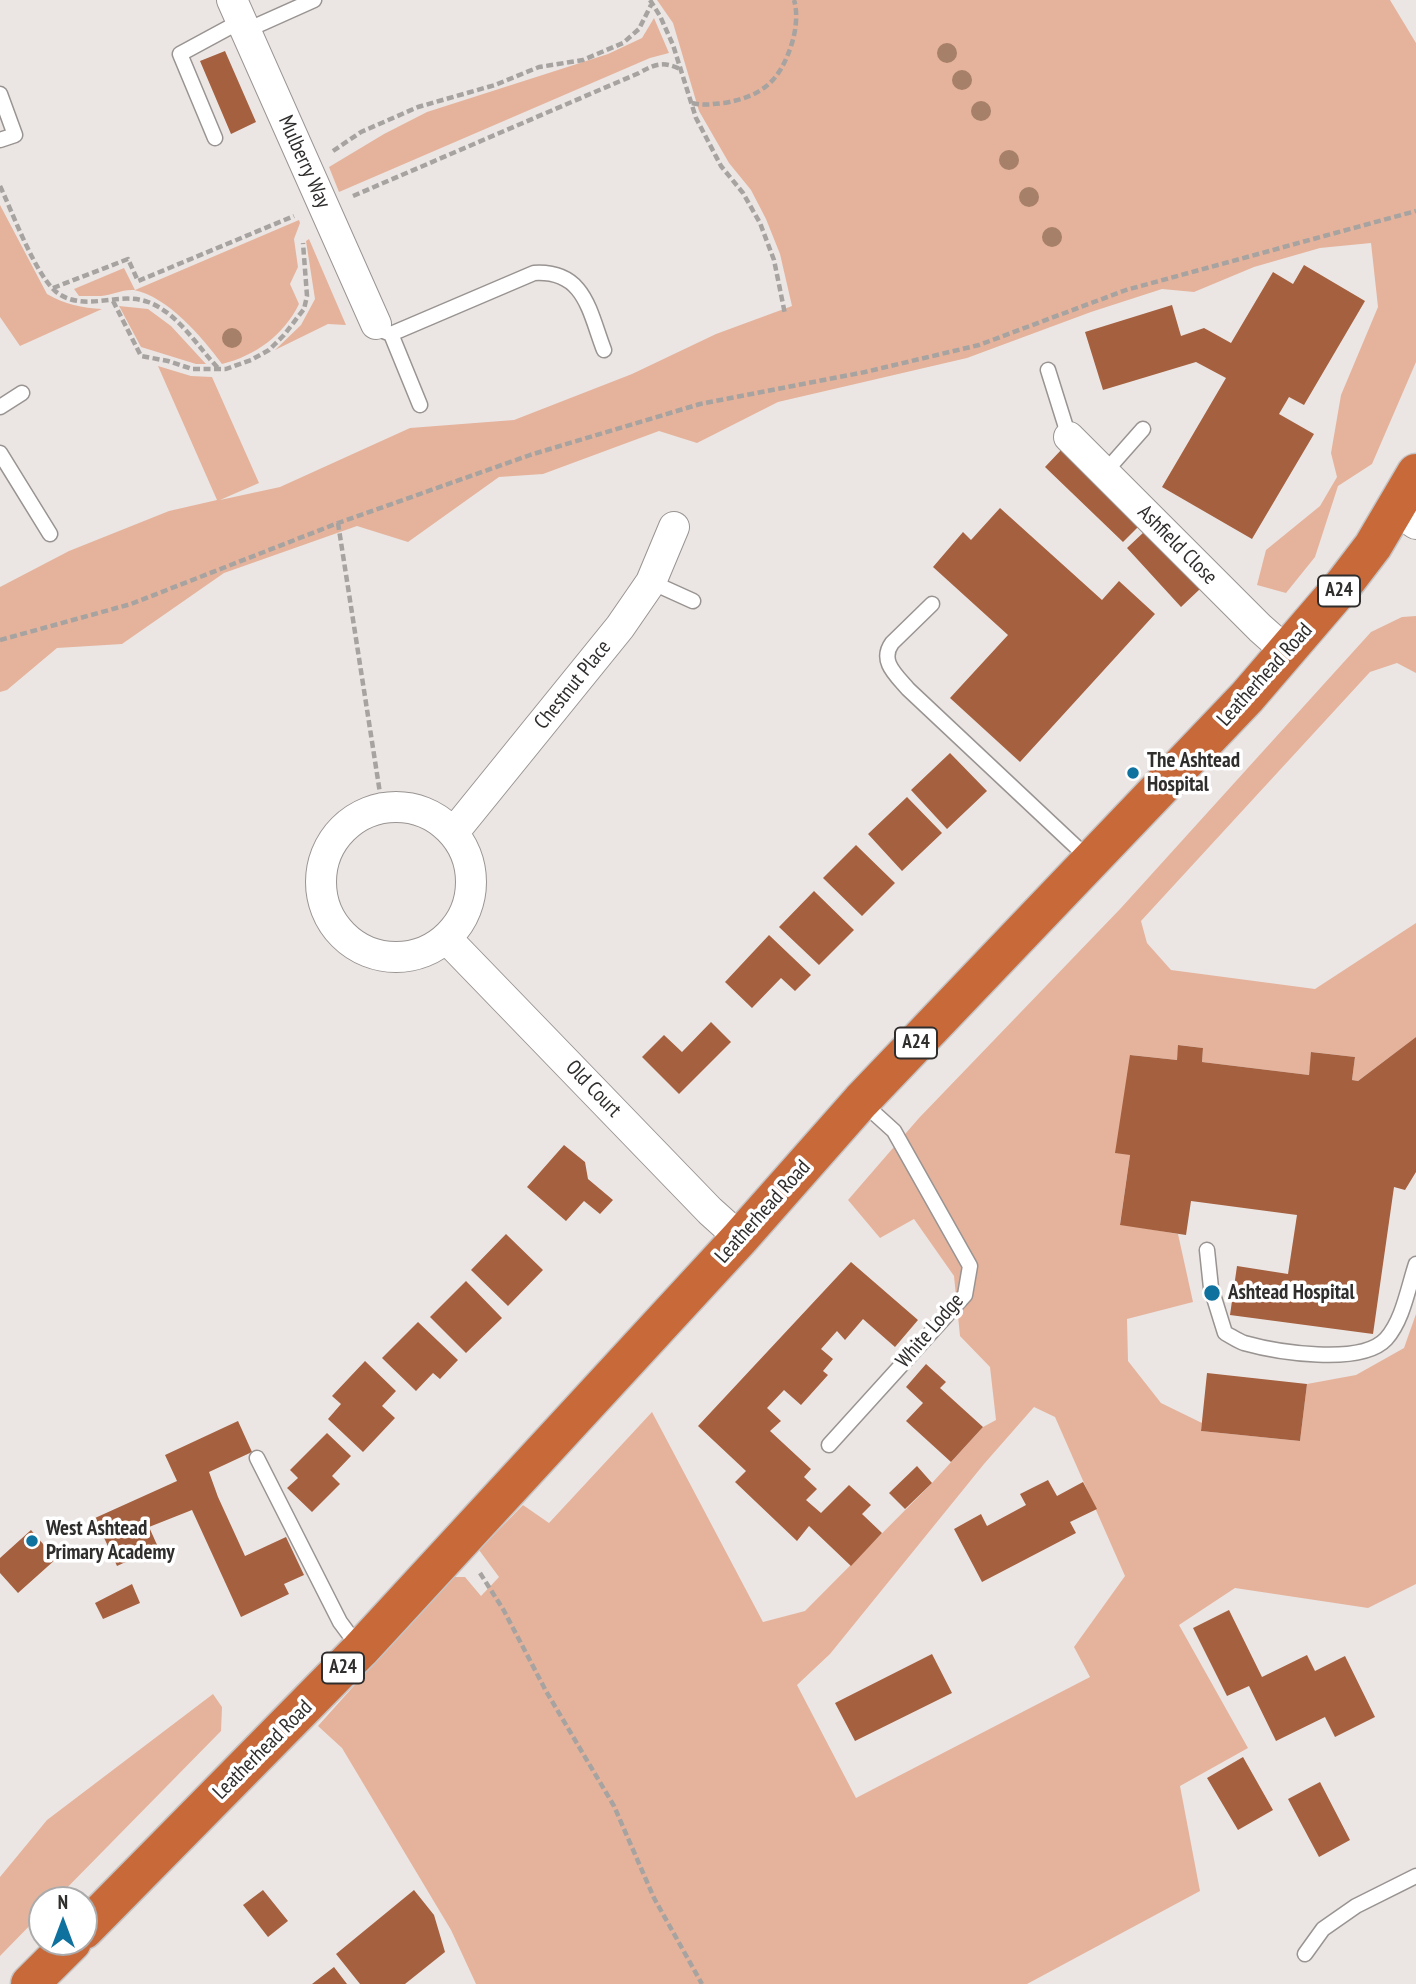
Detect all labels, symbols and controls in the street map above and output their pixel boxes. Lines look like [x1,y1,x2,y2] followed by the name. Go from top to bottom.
[272,112,336,212] street label: Mulberry Way
[1132,500,1222,590] street label: Ashfield Close
[1318,576,1360,606] road number: A24
[1212,618,1318,732] street label: Leatherhead Road
[529,635,617,735] street label: Chestnut Place
[1147,748,1240,798] place label: The Ashtead Hospital
[1125,765,1141,781] marker: The Ashtead Hospital
[895,1028,937,1058] road number: A24
[560,1055,626,1123] street label: Old Court
[710,1155,816,1269] street label: Leatherhead Road
[1228,1280,1355,1306] place label: Ashtead Hospital
[1202,1283,1222,1303] marker: Ashtead Hospital
[891,1289,969,1373] street label: White Lodge
[46,1516,175,1566] place label: West Ashtead Primary Academy
[24,1533,40,1549] marker: West Ashtead Primary Academy
[322,1652,364,1684] road number: A24
[208,1695,318,1805] street label: Leatherhead Road
[28,1886,98,1956] north arrow
[58,1890,68,1914] text: N

